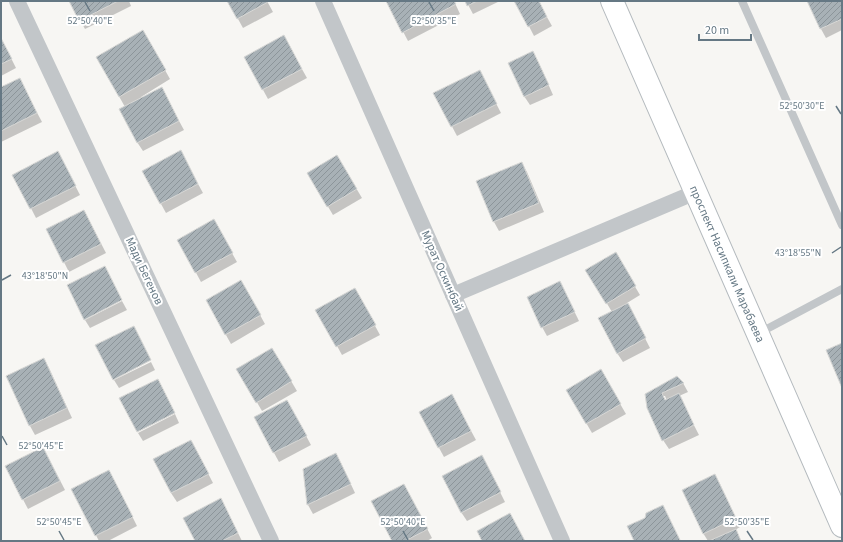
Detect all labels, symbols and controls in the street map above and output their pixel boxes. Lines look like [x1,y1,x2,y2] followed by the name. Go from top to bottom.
[67,14,113,28] text: 52°50'40"E
[411,14,457,28] text: 52°50'35"E
[699,16,751,42] scale bar
[705,22,729,39] text: 20 m
[779,99,825,113] text: 52°50'30"E
[685,183,769,345] street label: проспект Насипкали Марабаева
[417,228,467,314] street label: Мурат Оскинбай
[121,234,167,308] street label: Мади Бегенов
[775,246,821,260] text: 43°18'55"N
[22,269,68,283] text: 43°18'50"N
[18,439,64,453] text: 52°50'45"E
[36,515,82,529] text: 52°50'45"E
[380,515,426,529] text: 52°50'40"E
[724,515,770,529] text: 52°50'35"E

